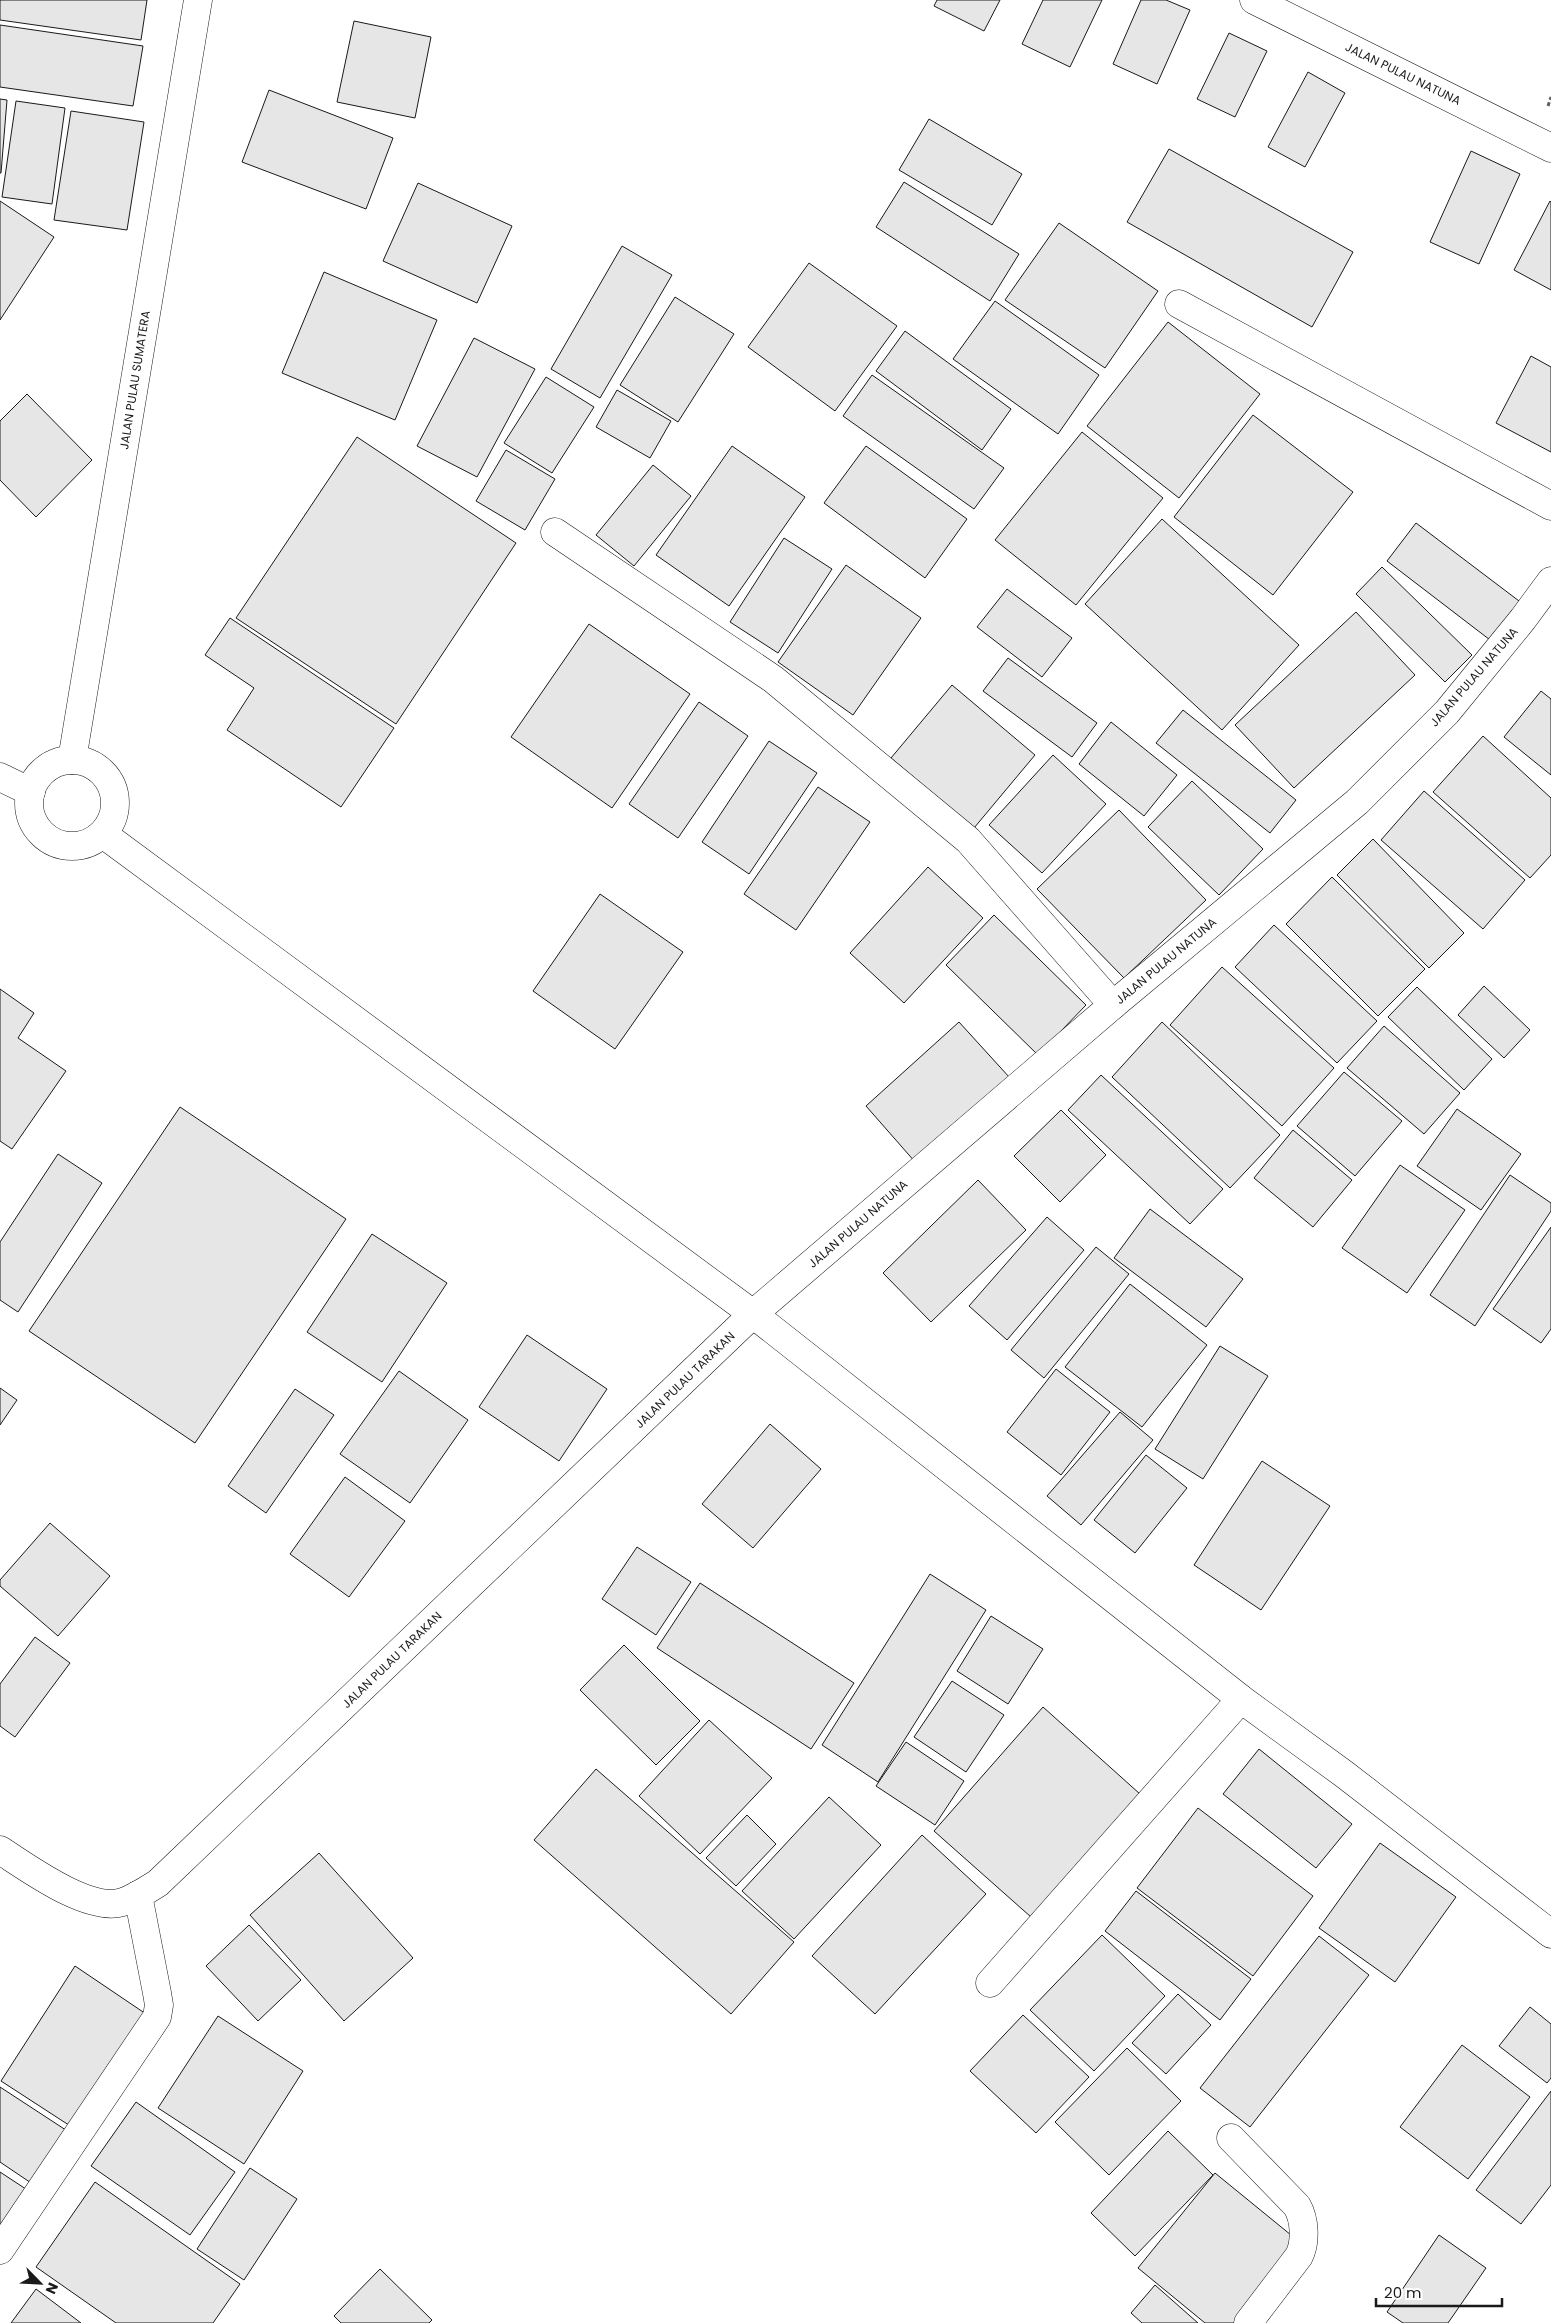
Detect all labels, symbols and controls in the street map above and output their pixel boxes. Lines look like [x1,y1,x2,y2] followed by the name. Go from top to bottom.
[1343,38,1464,109] street label: JALAN PULAU NATUNA
[115,309,154,451] street label: JALAN PULAU SUMATERA
[1426,623,1522,730] street label: JALAN PULAU NATUNA
[1112,913,1220,1008] street label: JALAN PULAU NATUNA
[804,1176,911,1272] street label: JALAN PULAU NATUNA
[631,1327,738,1432] street label: JALAN PULAU TARAKAN
[338,1607,445,1712] street label: JALAN PULAU TARAKAN
[15,2258,65,2308] north arrow
[1376,2276,1502,2308] scale bar
[41,2279,63,2297] text: N
[1384,2282,1422,2303] text: 20 m

